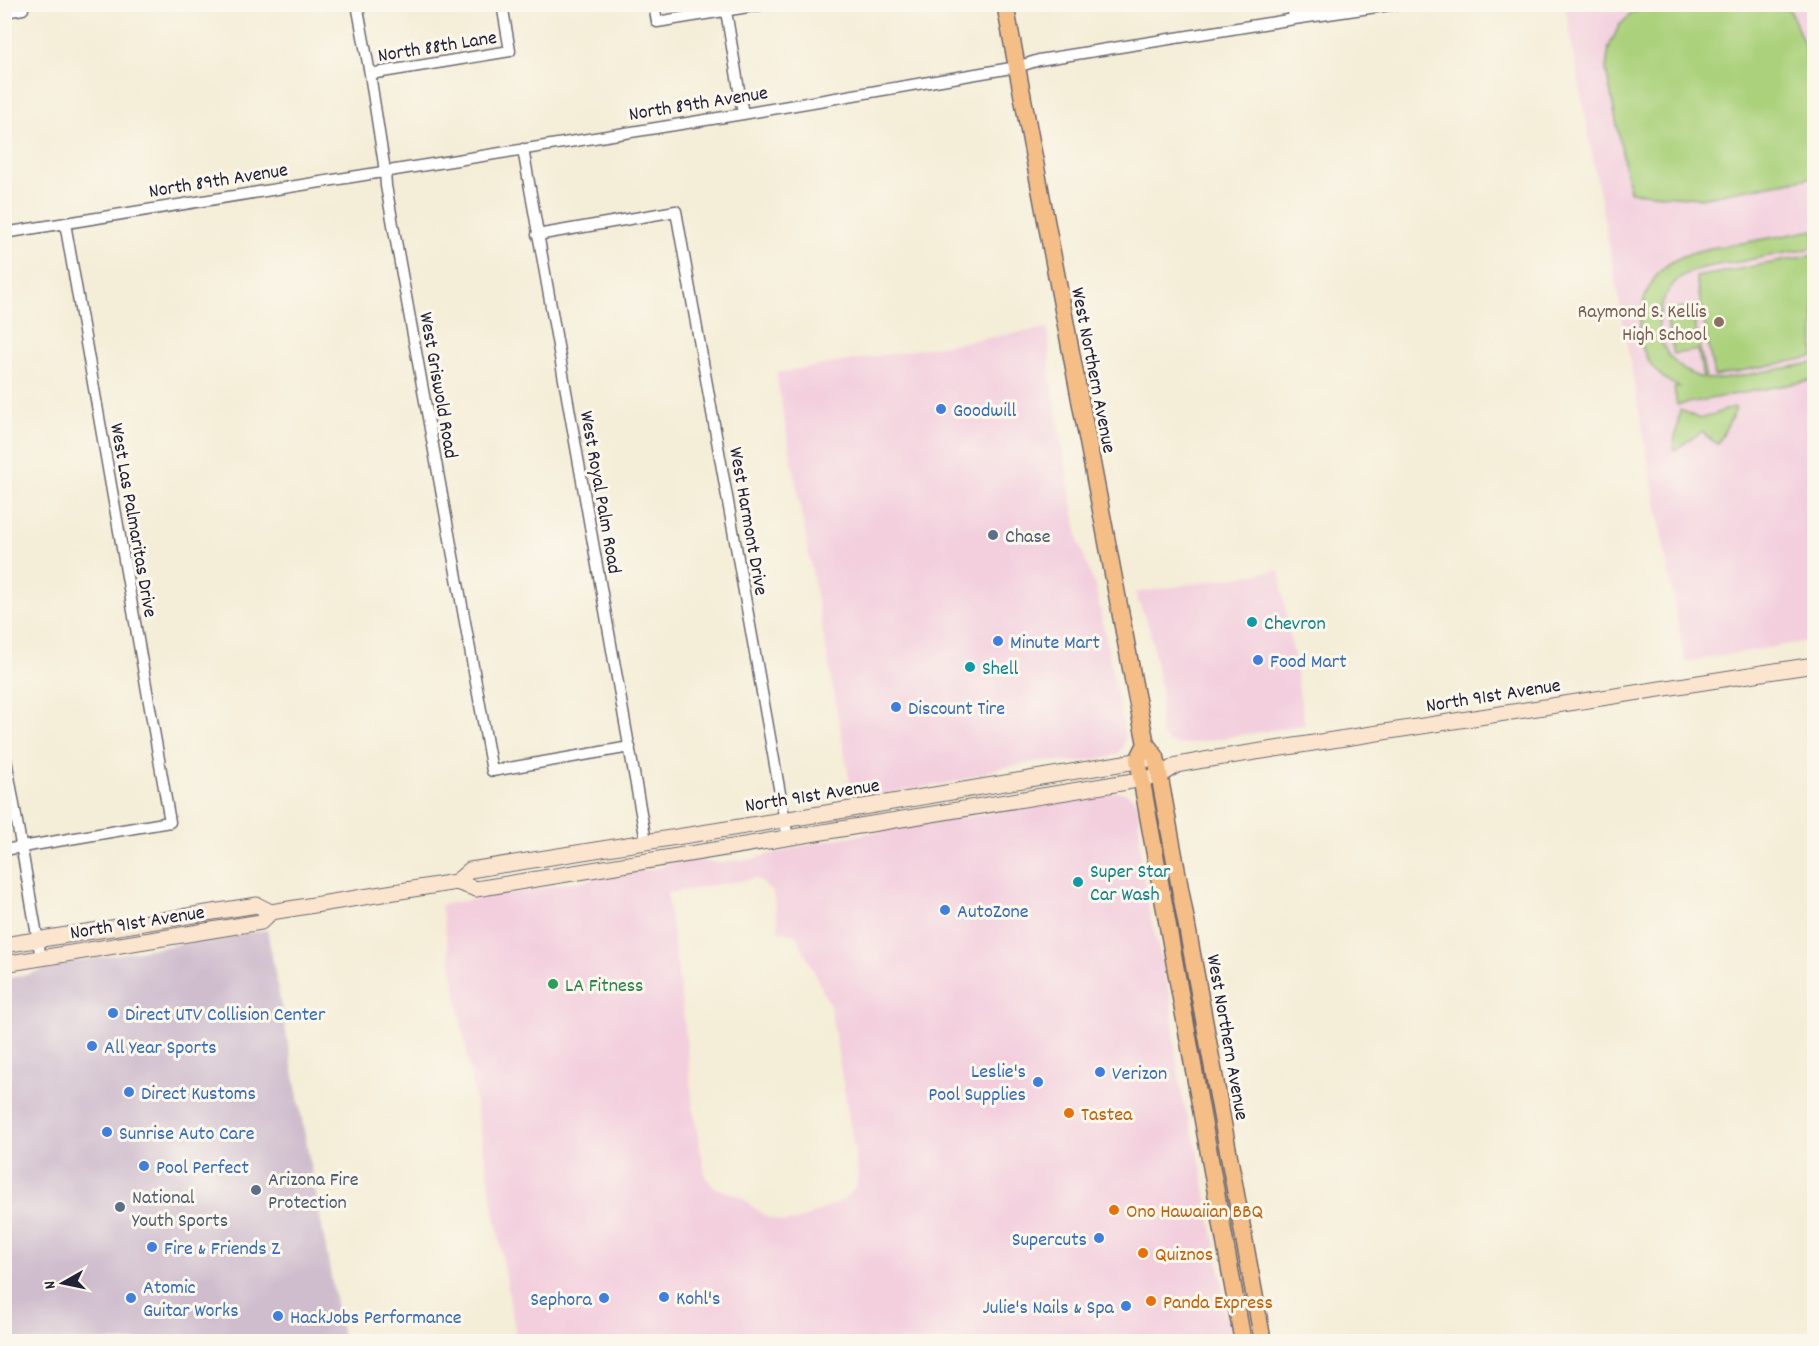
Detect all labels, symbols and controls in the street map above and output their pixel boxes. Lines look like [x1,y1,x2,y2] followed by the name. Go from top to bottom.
[376,25,499,71] street label: North 88th Lane
[627,80,770,130] street label: North 89th Avenue
[147,157,290,207] street label: North 89th Avenue
[1062,285,1122,456] street label: West Northern Avenue
[1578,299,1707,350] place label: Raymond S. Kellis High School
[410,310,464,461] street label: West Griswold Road
[1712,315,1726,329] marker: Raymond S. Kellis High School
[953,398,1017,426] place label: Goodwill
[934,402,948,416] marker: Goodwill
[571,409,627,576] street label: West Royal Palm Road
[101,421,163,620] street label: West Las Palmaritas Drive
[720,445,774,598] street label: West Harmont Drive
[1005,524,1051,552] place label: Chase
[986,528,1000,542] marker: Chase
[1264,611,1326,639] place label: Chevron
[1245,615,1259,629] marker: Chevron
[1010,630,1100,658] place label: Minute Mart
[991,634,1005,648] marker: Minute Mart
[1270,649,1347,677] place label: Food Mart
[1251,653,1265,667] marker: Food Mart
[982,656,1019,684] place label: Shell
[963,660,977,674] marker: Shell
[1424,672,1563,721] street label: North 91st Avenue
[908,696,1005,724] place label: Discount Tire
[889,700,903,714] marker: Discount Tire
[743,772,882,821] street label: North 91st Avenue
[1090,859,1171,910] place label: Super Star Car Wash
[1071,875,1085,889] marker: Super Star Car Wash
[68,899,207,948] street label: North 91st Avenue
[957,899,1029,927] place label: AutoZone
[938,903,952,917] marker: AutoZone
[1198,952,1254,1123] street label: West Northern Avenue
[565,973,644,1001] place label: LA Fitness
[546,977,560,991] marker: LA Fitness
[125,1002,326,1030] place label: Direct UTV Collision Center
[106,1006,120,1020] marker: Direct UTV Collision Center
[104,1035,217,1063] place label: All Year Sports
[85,1039,99,1053] marker: All Year Sports
[928,1059,1026,1110] place label: Leslie's Pool Supplies
[1112,1061,1167,1089] place label: Verizon
[1093,1065,1107,1079] marker: Verizon
[1031,1075,1045,1089] marker: Leslie's Pool Supplies
[141,1081,256,1109] place label: Direct Kustoms
[122,1085,136,1099] marker: Direct Kustoms
[1081,1102,1133,1130] place label: Tastea
[1062,1106,1076,1120] marker: Tastea
[119,1121,255,1149] place label: Sunrise Auto Care
[100,1125,114,1139] marker: Sunrise Auto Care
[156,1155,249,1183] place label: Pool Perfect
[137,1159,151,1173] marker: Pool Perfect
[268,1167,359,1218] place label: Arizona Fire Protection
[249,1183,263,1197] marker: Arizona Fire Protection
[132,1185,228,1236] place label: National Youth Sports
[1126,1199,1263,1227] place label: Ono Hawaiian BBQ
[113,1200,127,1214] marker: National Youth Sports
[1107,1203,1121,1217] marker: Ono Hawaiian BBQ
[1012,1227,1087,1255] place label: Supercuts
[1092,1231,1106,1245] marker: Supercuts
[164,1236,280,1264] place label: Fire & Friends Z
[145,1240,159,1254] marker: Fire & Friends Z
[1155,1242,1213,1270] place label: Quiznos
[1136,1246,1150,1260] marker: Quiznos
[33,1253,93,1313] north arrow
[143,1275,239,1326] place label: Atomic Guitar Works
[39,1279,63,1291] text: N
[676,1286,720,1314] place label: Kohl's
[530,1287,593,1315] place label: Sephora
[657,1290,671,1304] marker: Kohl's
[1163,1290,1273,1318] place label: Panda Express
[124,1291,138,1305] marker: Atomic Guitar Works
[597,1291,611,1305] marker: Sephora
[1144,1294,1158,1308] marker: Panda Express
[982,1295,1115,1323] place label: Julie's Nails & Spa
[1119,1299,1133,1313] marker: Julie's Nails & Spa
[290,1305,462,1333] place label: HackJobs Performance
[271,1309,285,1323] marker: HackJobs Performance

